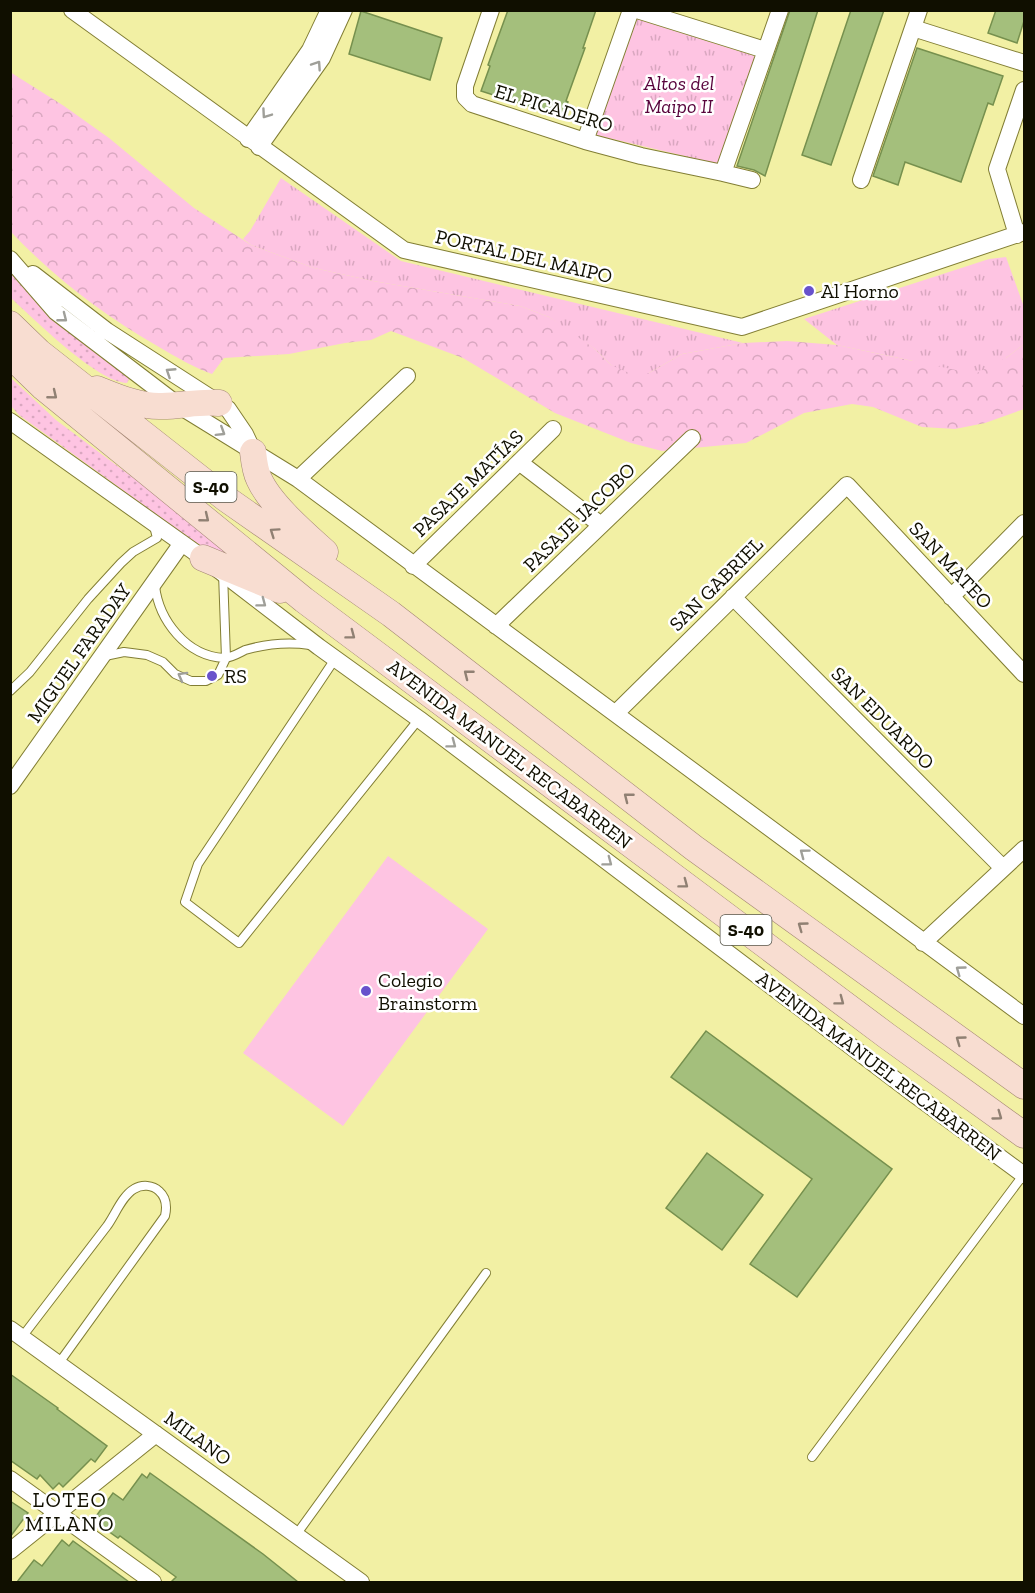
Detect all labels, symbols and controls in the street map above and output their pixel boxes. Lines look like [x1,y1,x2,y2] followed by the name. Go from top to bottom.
[310,60,321,71] one-way arrow
[643,71,714,118] park label: Altos del Maipo II
[492,79,616,137] street label: EL PICADERO
[262,107,273,118] one-way arrow
[433,224,615,288] street label: PORTAL DEL MAIPO
[821,279,899,303] place label: Al Horno
[802,284,816,298] marker: Al Horno
[57,310,68,321] one-way arrow
[166,367,176,379] one-way arrow
[46,388,57,399] one-way arrow
[408,424,528,542] street label: PASAJE MATÍAS
[214,425,225,436] one-way arrow
[518,457,640,577] street label: PASAJE JACOBO
[186,472,236,502] road number: S-40
[198,511,209,522] one-way arrow
[904,516,998,614] street label: SAN MATEO
[269,528,280,539] one-way arrow
[664,532,768,636] street label: SAN GABRIEL
[22,578,136,727] street label: MIGUEL FARADAY
[255,596,266,607] one-way arrow
[344,628,355,639] one-way arrow
[383,654,637,854] street label: AVENIDA MANUEL RECABARREN
[827,662,939,774] street label: SAN EDUARDO
[224,664,247,688] place label: RS
[205,669,219,683] marker: RS
[464,671,475,682] one-way arrow
[178,672,188,683] one-way arrow
[446,737,457,748] one-way arrow
[624,794,635,805] one-way arrow
[799,850,810,861] one-way arrow
[601,855,612,866] one-way arrow
[678,877,689,888] one-way arrow
[720,915,771,945] road number: S-40
[797,922,808,933] one-way arrow
[752,966,1006,1166] street label: AVENIDA MANUEL RECABARREN
[956,966,967,977] one-way arrow
[378,968,478,1015] place label: Colegio Brainstorm
[359,984,373,998] marker: Colegio Brainstorm
[834,993,845,1004] one-way arrow
[956,1036,967,1047] one-way arrow
[991,1109,1002,1120] one-way arrow
[160,1406,236,1470] street label: MILANO
[25,1487,115,1536] district label: LOTEO MILANO

